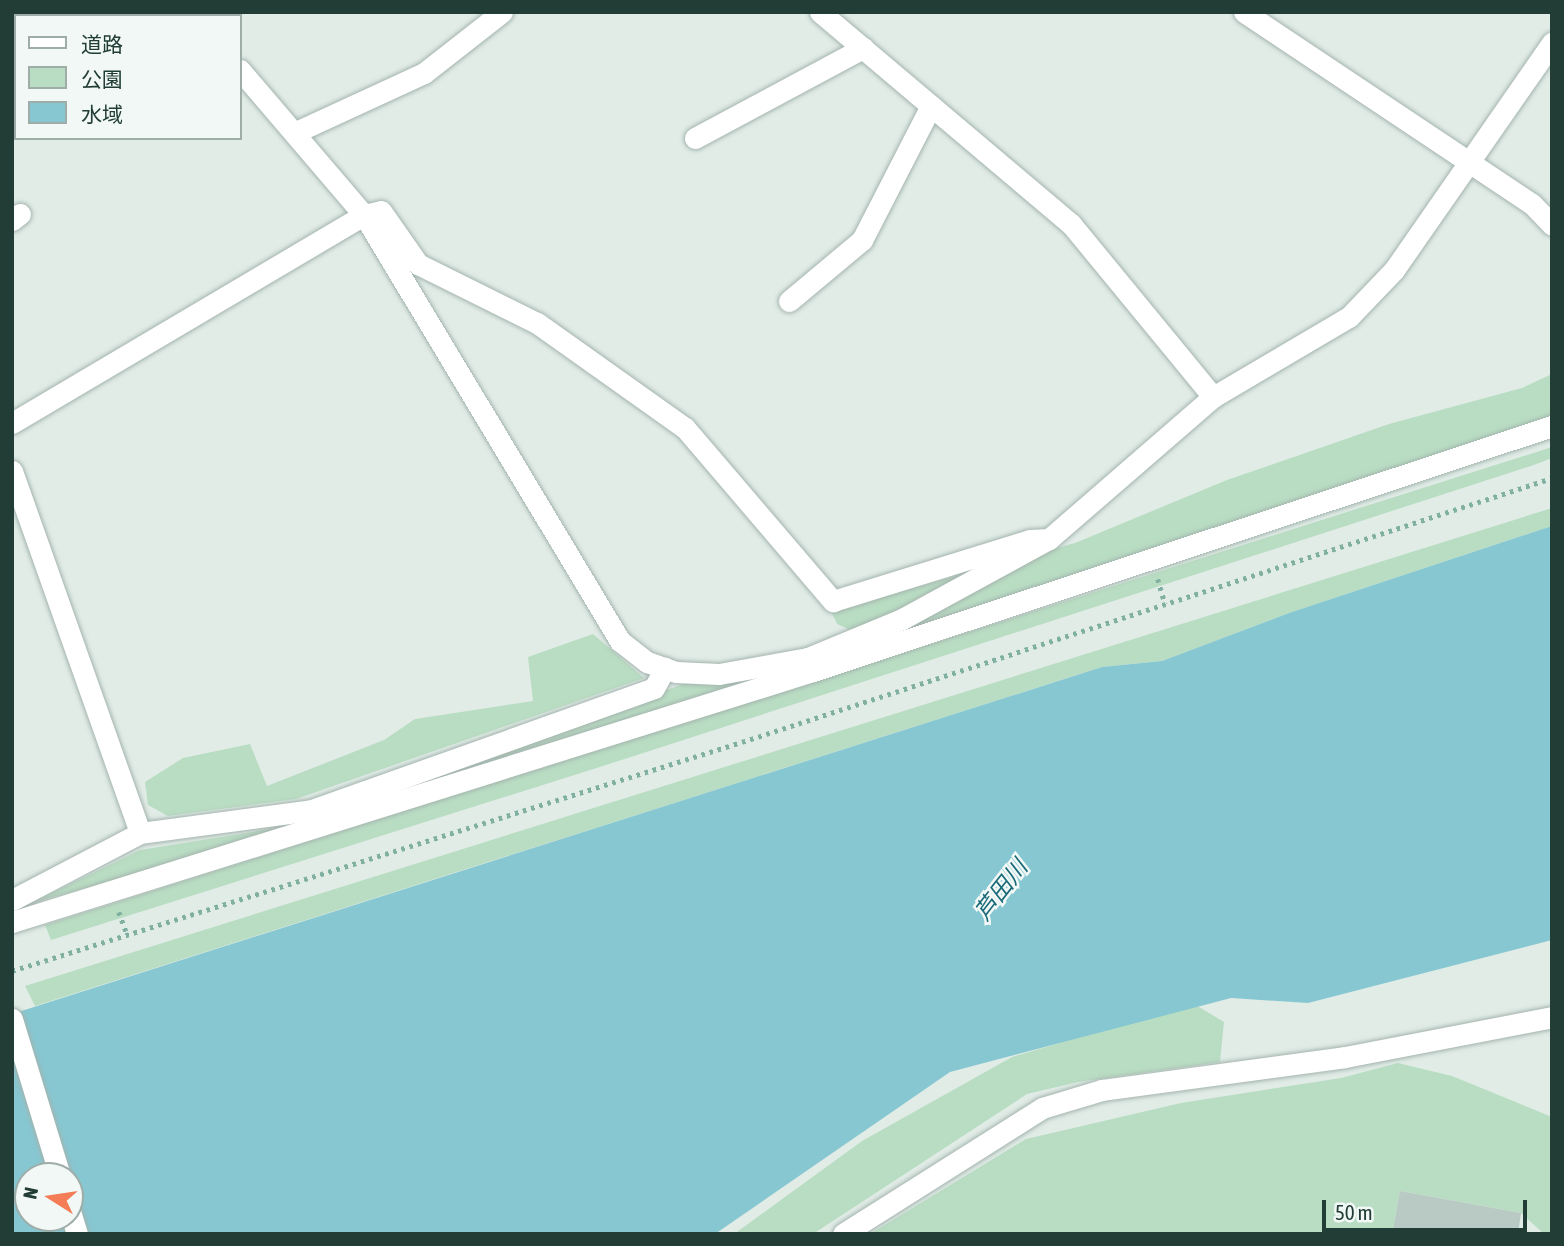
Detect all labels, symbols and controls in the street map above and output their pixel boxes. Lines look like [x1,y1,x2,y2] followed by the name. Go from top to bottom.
[14,14,242,140] legend
[81,32,123,56] text: 道路
[81,67,123,91] text: 公園
[81,102,123,126] text: 水域
[969,854,1033,926] water label: 芦田川
[14,1162,84,1232] north arrow
[18,1185,42,1201] text: N
[1326,1186,1531,1230] scale bar
[1335,1200,1373,1224] text: 50 m

